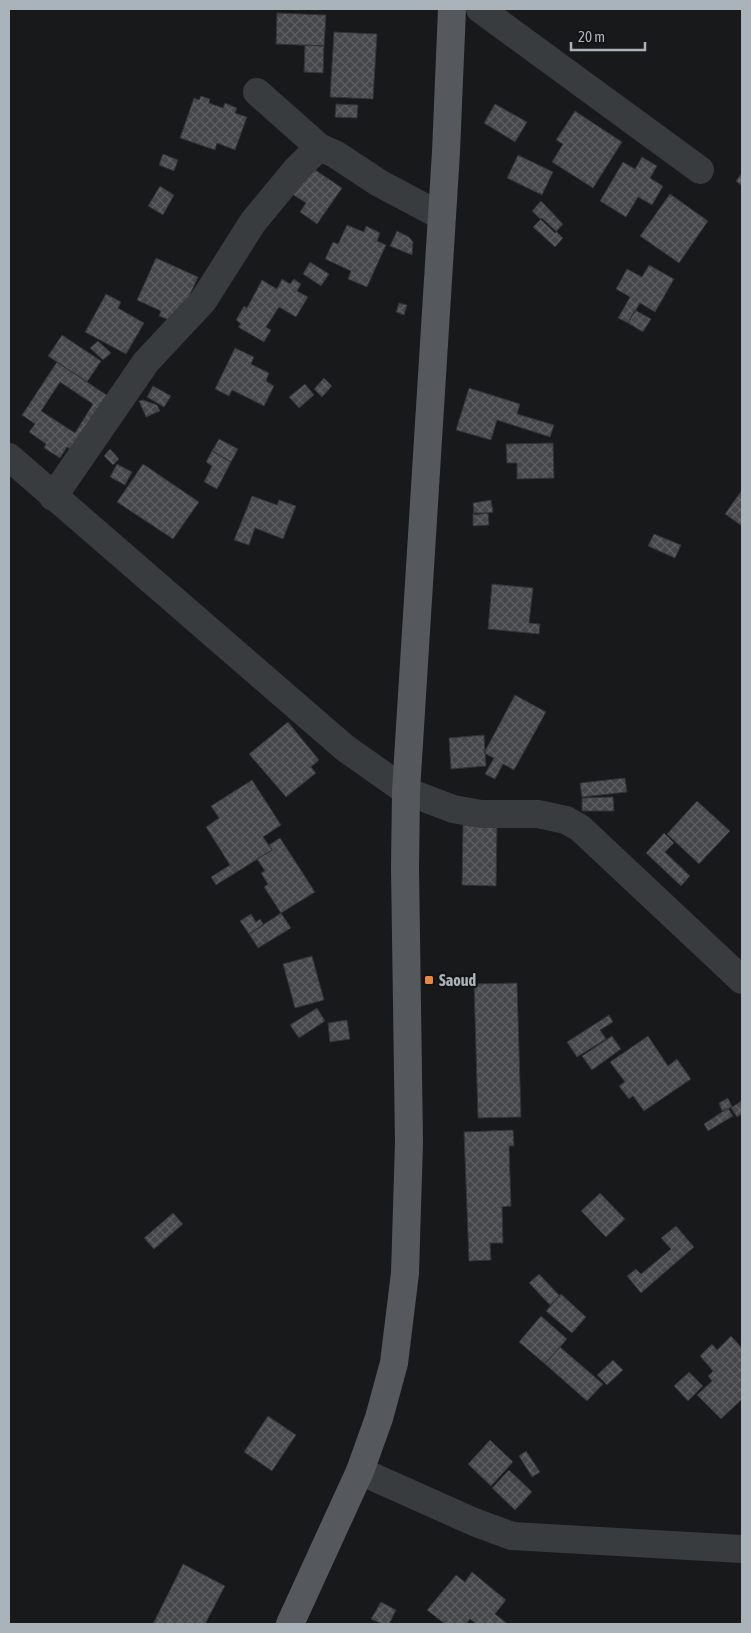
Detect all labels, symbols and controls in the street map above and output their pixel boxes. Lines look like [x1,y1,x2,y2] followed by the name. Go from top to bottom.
[571,20,645,52] scale bar
[578,28,605,45] text: 20 m
[439,971,476,989] place label: Saoud
[423,974,435,986] marker: Saoud

